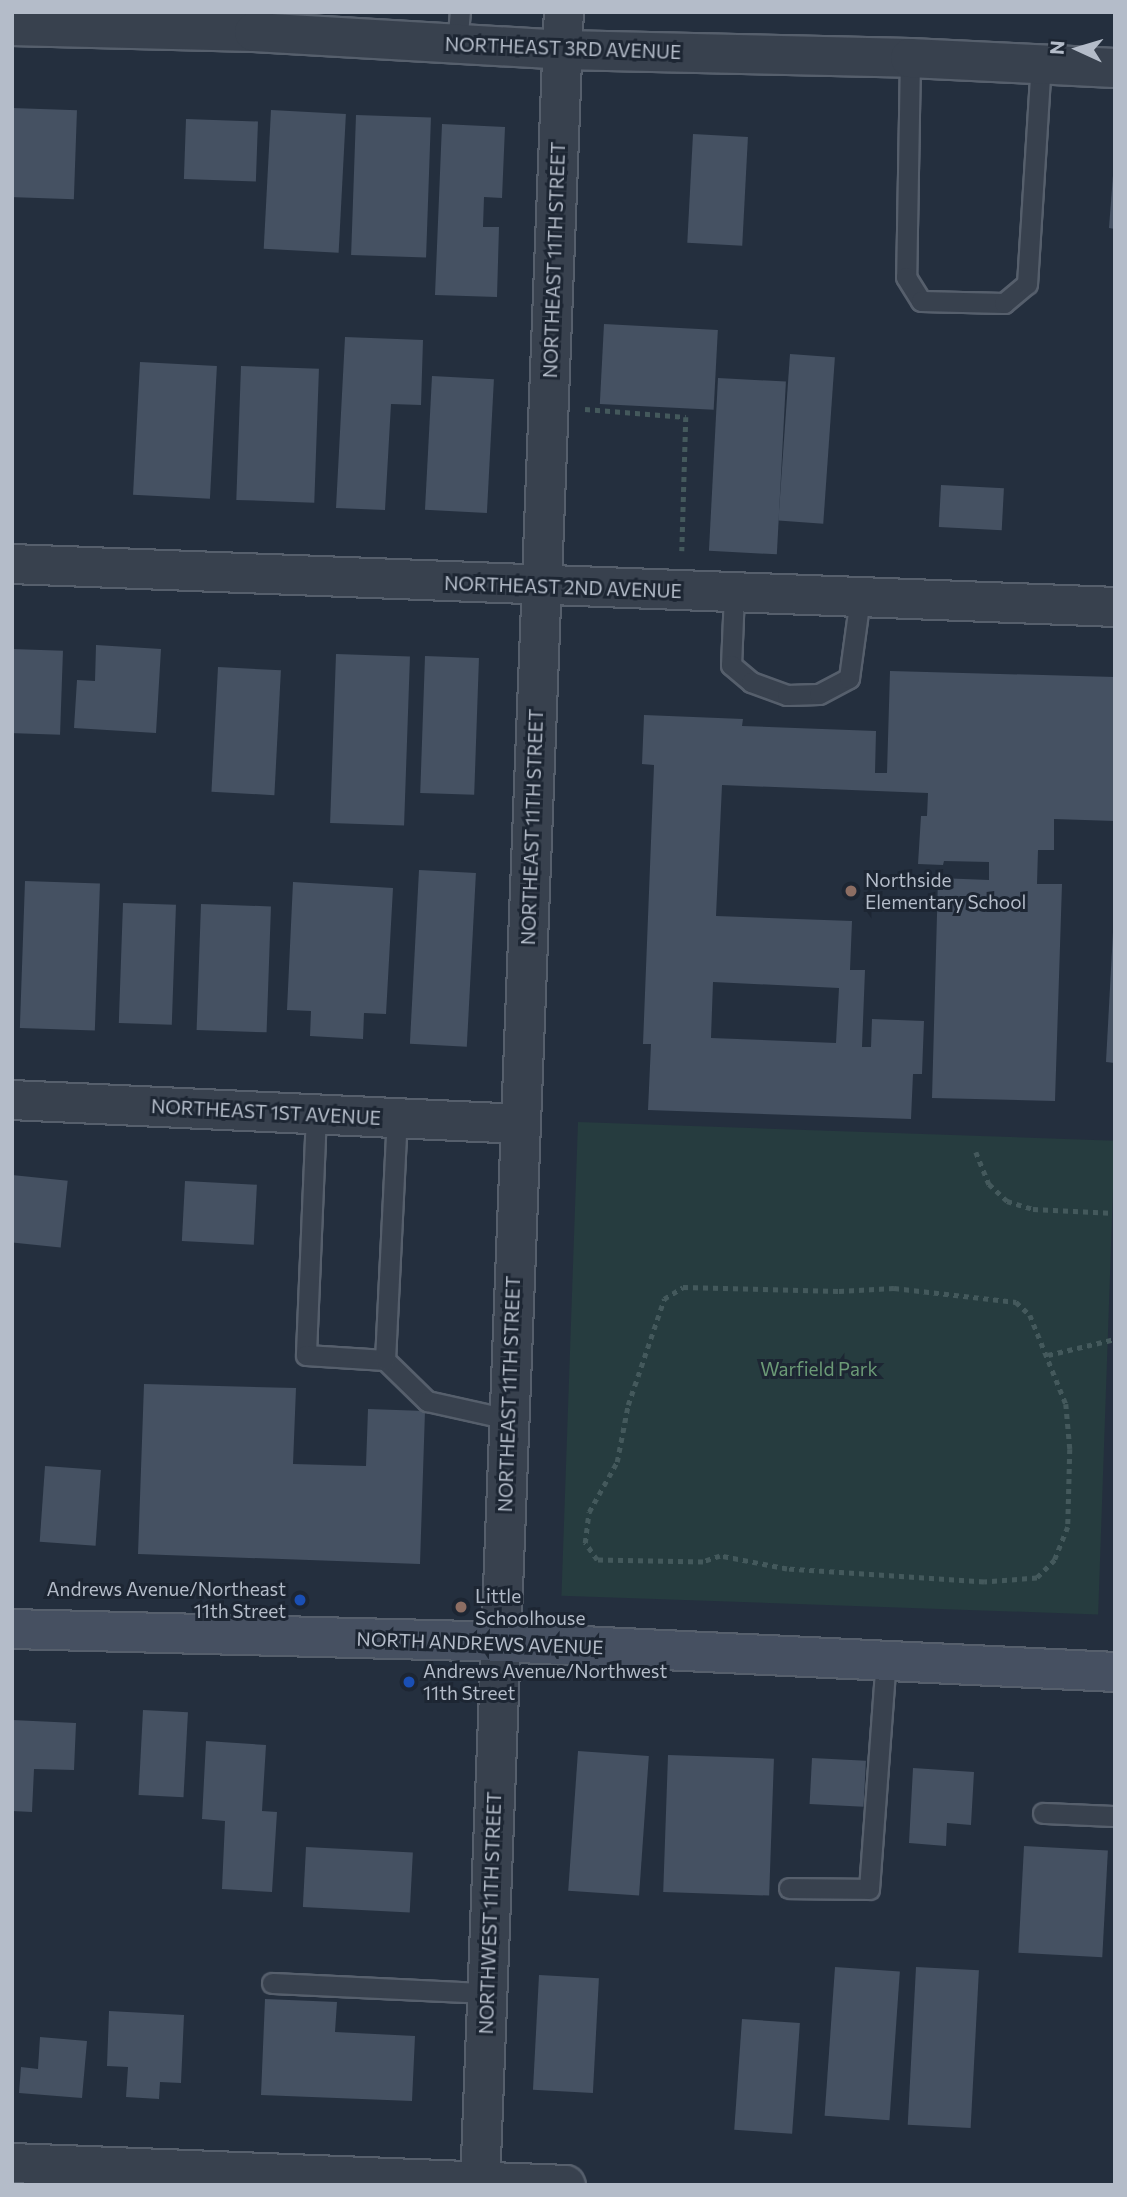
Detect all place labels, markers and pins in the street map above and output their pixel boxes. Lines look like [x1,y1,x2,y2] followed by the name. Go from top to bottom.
[865,869,1026,913] place label: Northside Elementary School
[843,883,859,899] marker: Northside Elementary School
[46,1578,286,1622] place label: Andrews Avenue/Northeast 11th Street
[475,1585,585,1629] place label: Little Schoolhouse
[292,1592,308,1608] marker: Andrews Avenue/Northeast 11th Street
[453,1599,469,1615] marker: Little Schoolhouse
[423,1660,667,1704] place label: Andrews Avenue/Northwest 11th Street
[401,1674,417,1690] marker: Andrews Avenue/Northwest 11th Street

